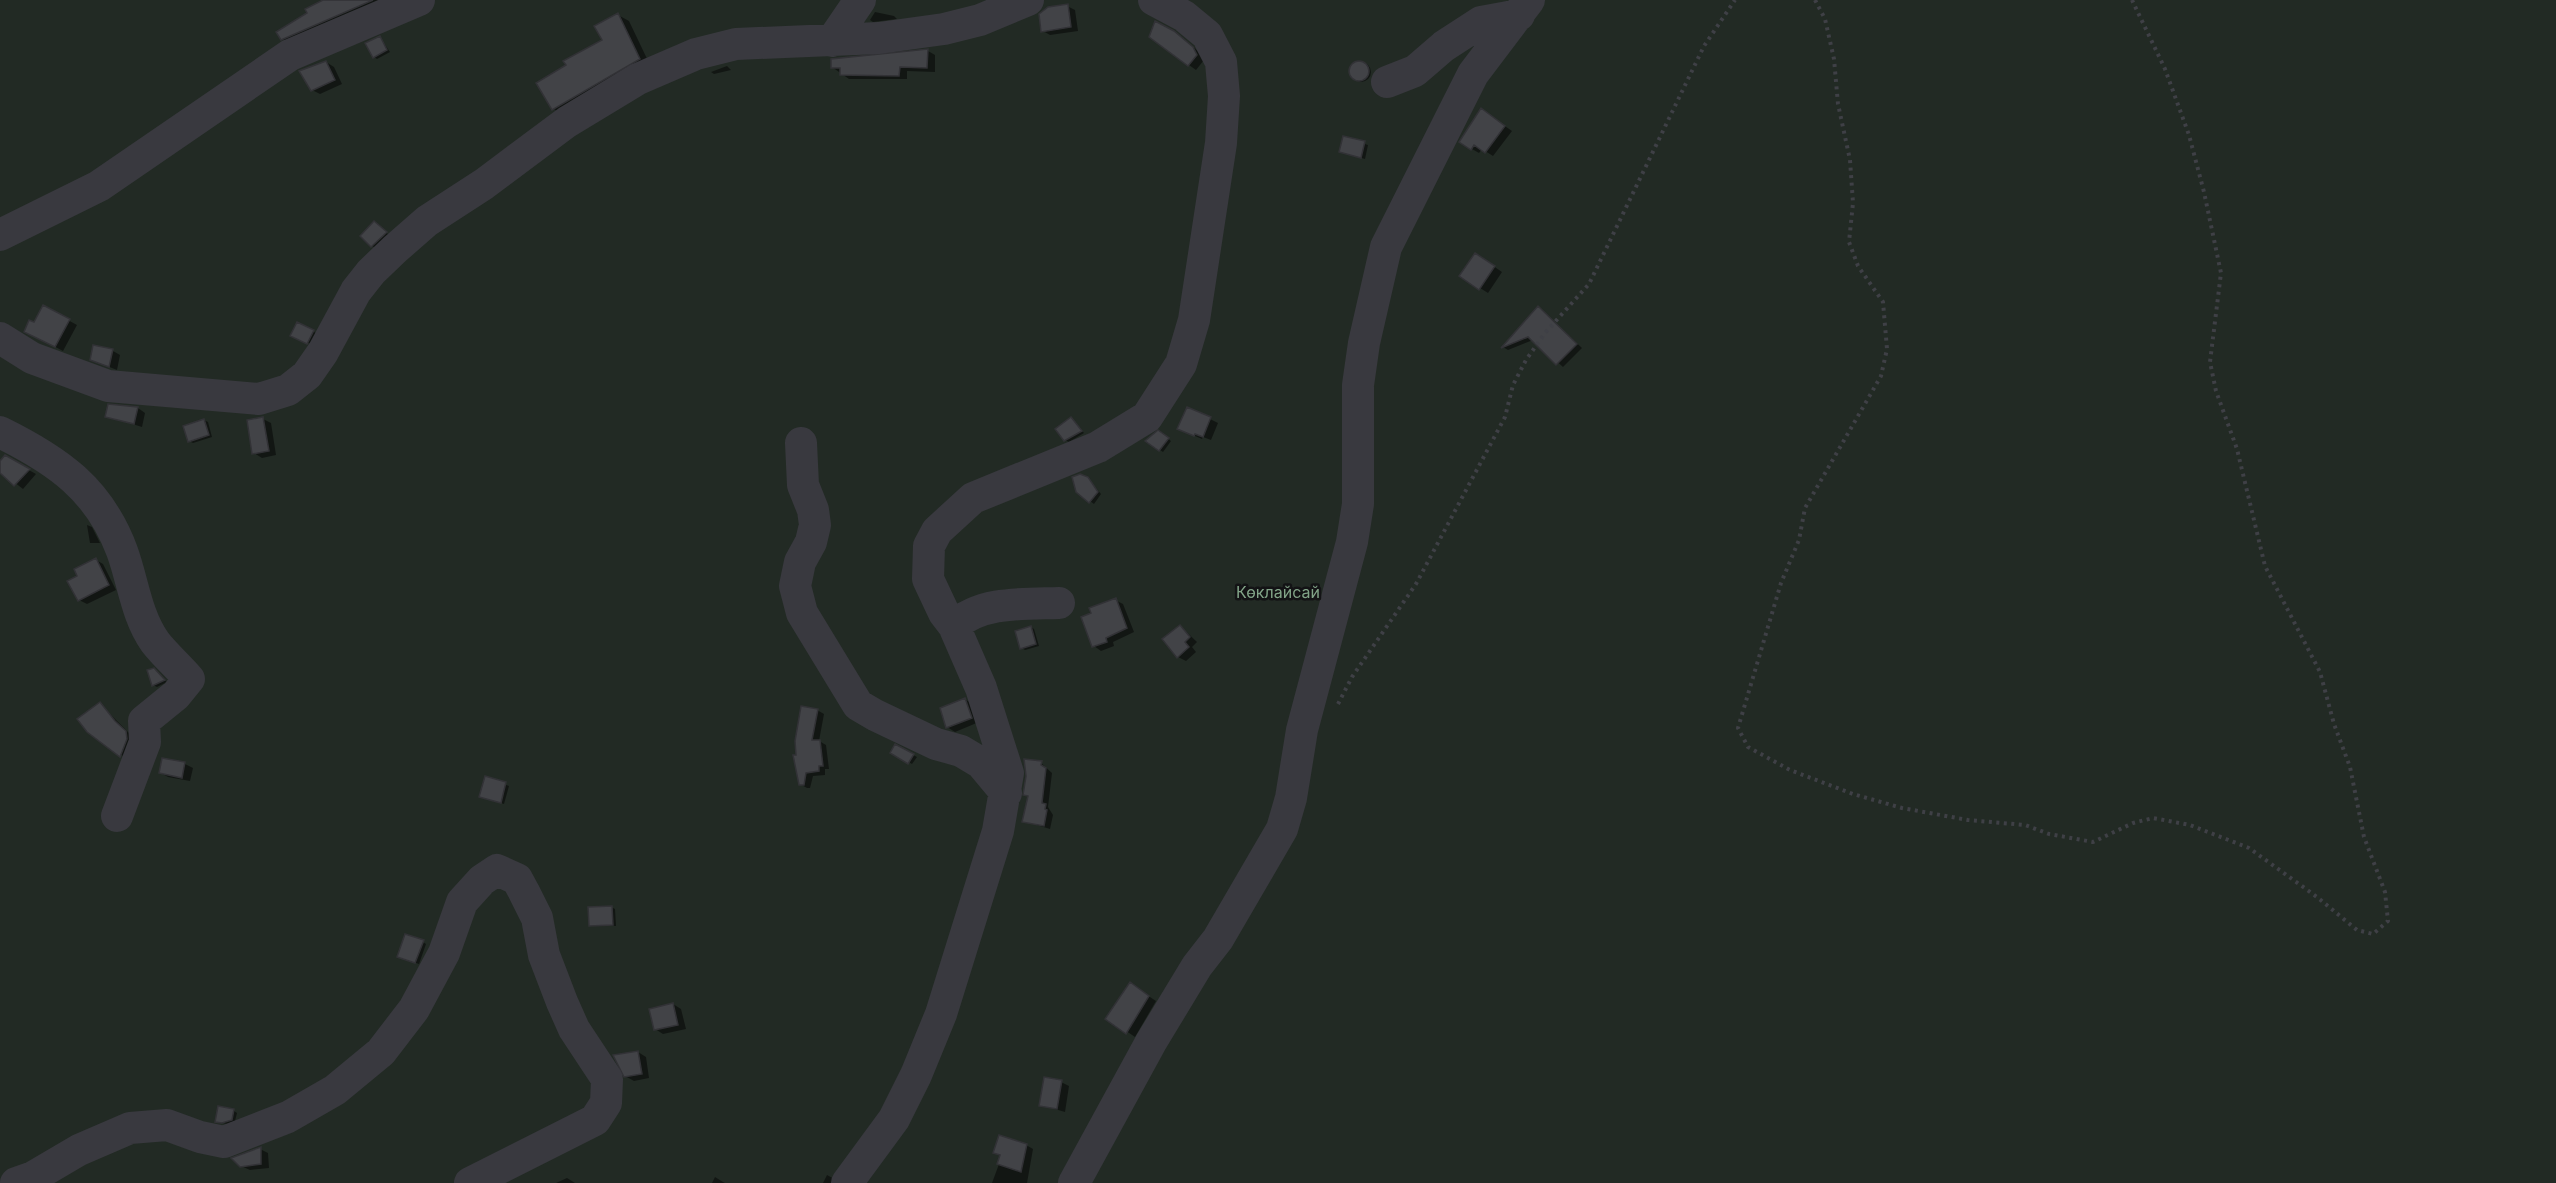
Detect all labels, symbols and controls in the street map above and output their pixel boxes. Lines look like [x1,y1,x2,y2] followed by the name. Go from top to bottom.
[1236,582,1320,602] park label: Көклайсай

